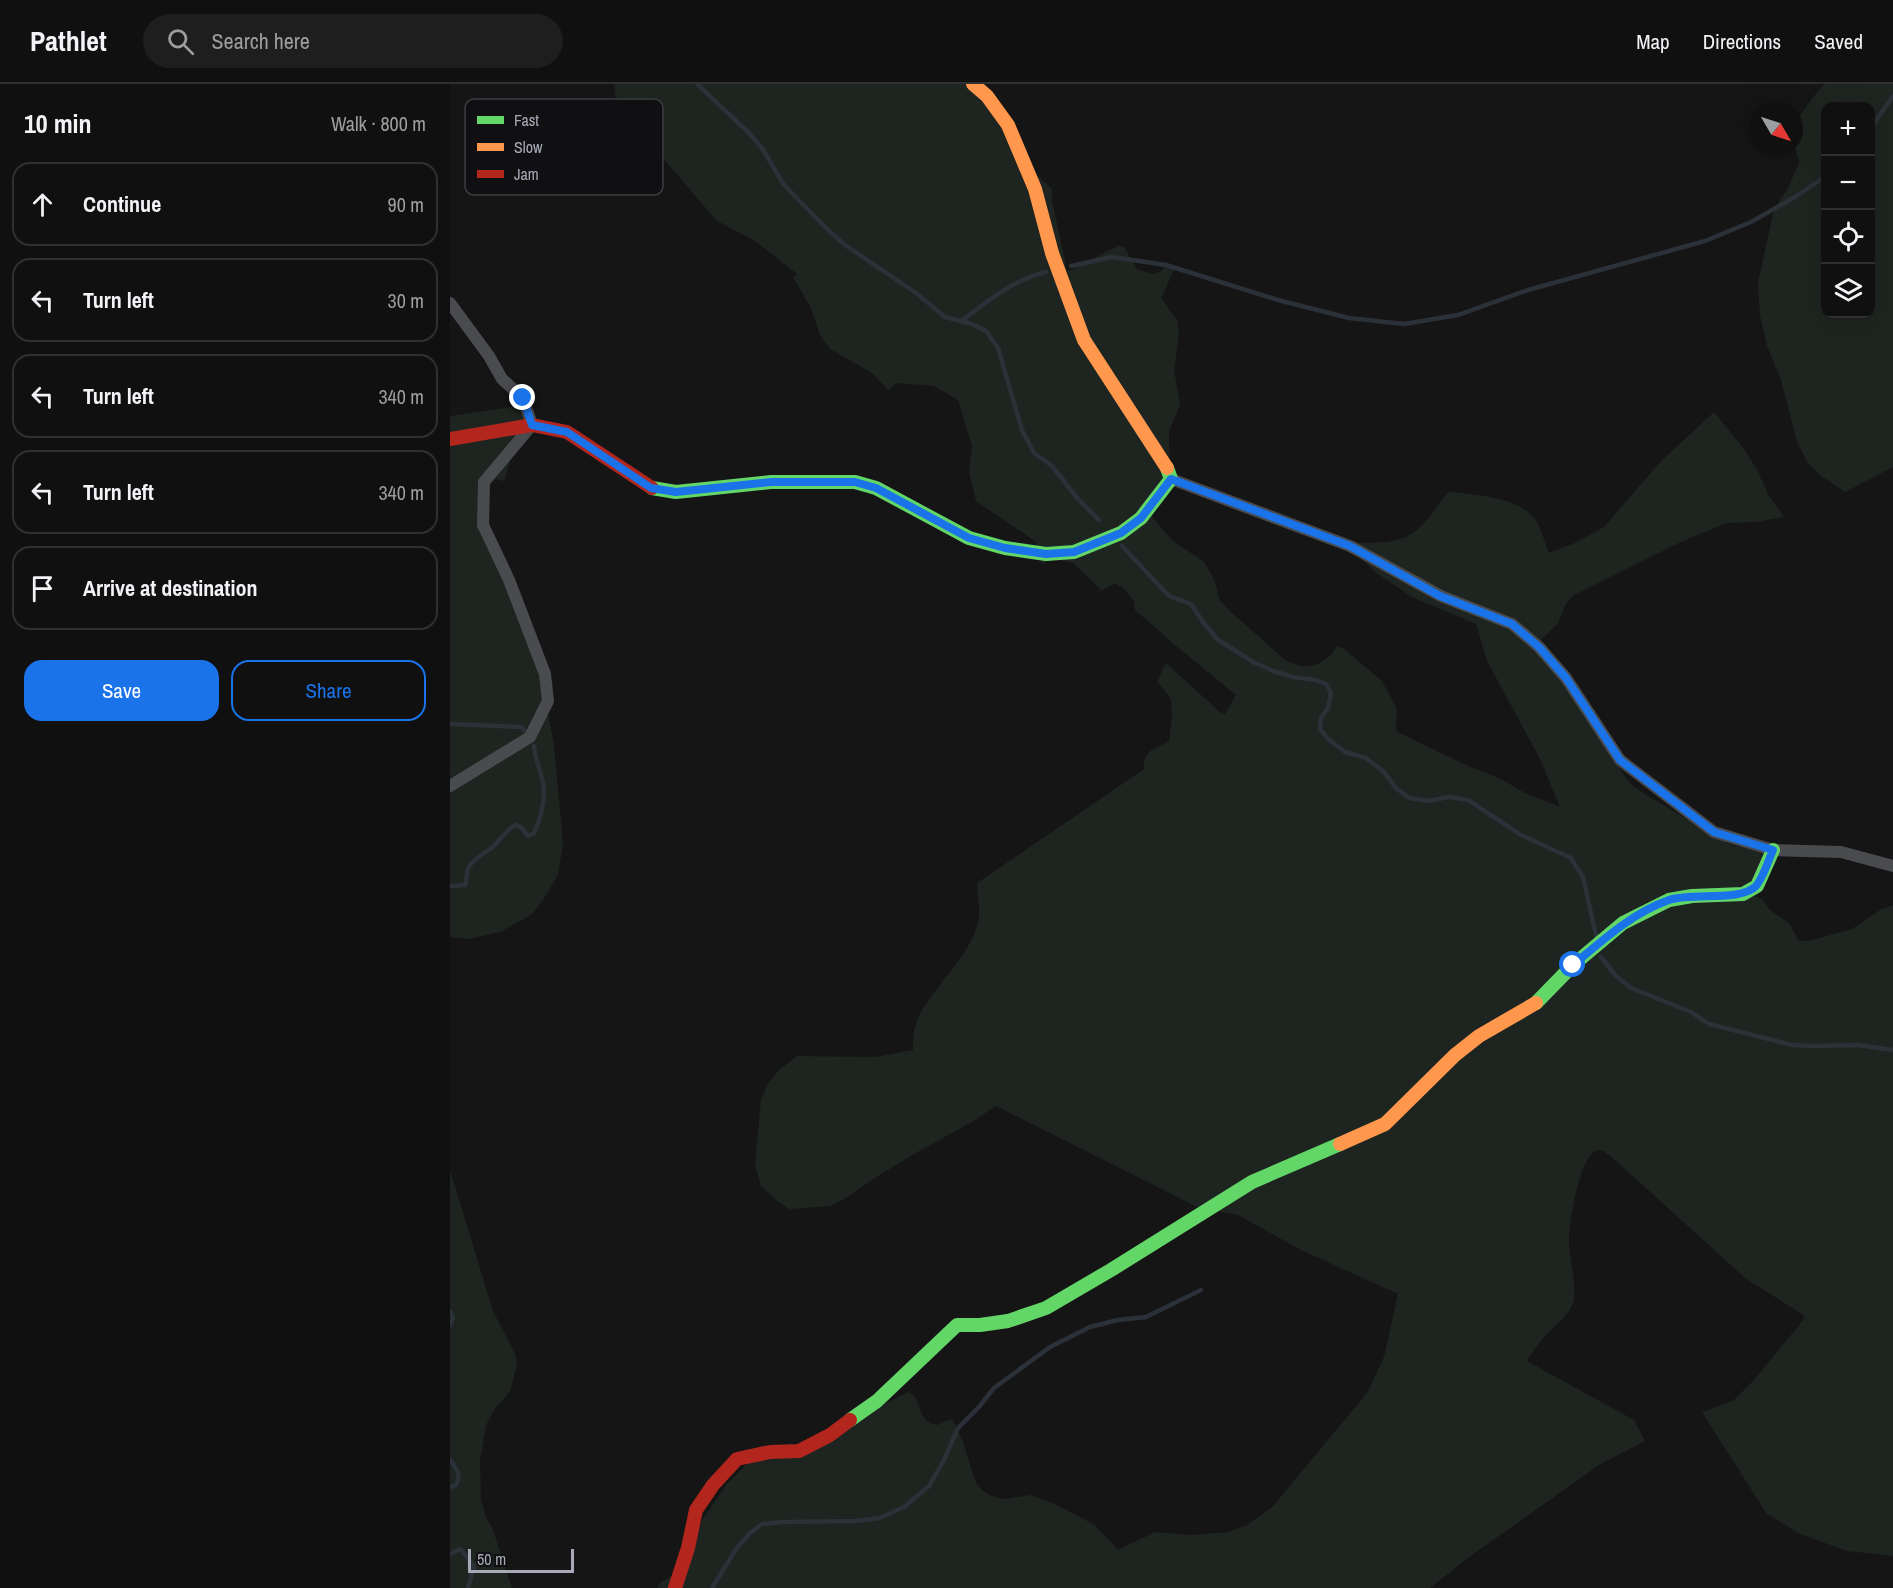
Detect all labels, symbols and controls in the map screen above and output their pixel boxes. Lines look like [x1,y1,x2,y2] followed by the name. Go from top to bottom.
[143,14,563,68] search box
[30,22,107,60] text: Pathlet
[164,25,197,58] icon: search
[212,26,310,56] text: Search here
[1636,27,1670,56] text: Map
[1703,27,1781,56] text: Directions
[1814,27,1863,56] text: Saved
[465,99,663,195] legend
[1749,102,1803,156] north arrow
[1821,102,1875,318] map controls
[1821,102,1875,156] button: +
[24,106,92,141] text: 10 min
[514,109,539,131] text: Fast
[331,110,426,137] text: Walk · 800 m
[514,136,543,158] text: Slow
[1821,156,1875,210] button: −
[514,163,539,185] text: Jam
[26,188,59,221] icon: ahead
[83,189,161,219] text: Continue
[388,191,424,218] text: 90 m
[1821,210,1875,264] button: locate
[1821,264,1875,318] button: layers
[26,284,59,317] icon: left
[83,285,154,315] text: Turn left
[388,287,424,314] text: 30 m
[26,380,59,413] icon: left
[83,381,154,411] text: Turn left
[378,383,424,410] text: 340 m
[509,384,535,410] route end
[26,476,59,509] icon: left
[83,477,154,507] text: Turn left
[378,479,424,506] text: 340 m
[26,572,59,605] icon: arrive
[83,573,257,603] text: Arrive at destination
[24,660,219,721] button: Save
[231,660,426,721] button: Share
[1559,951,1585,977] route start
[468,1546,574,1574] scale bar
[477,1548,506,1570] text: 50 m

